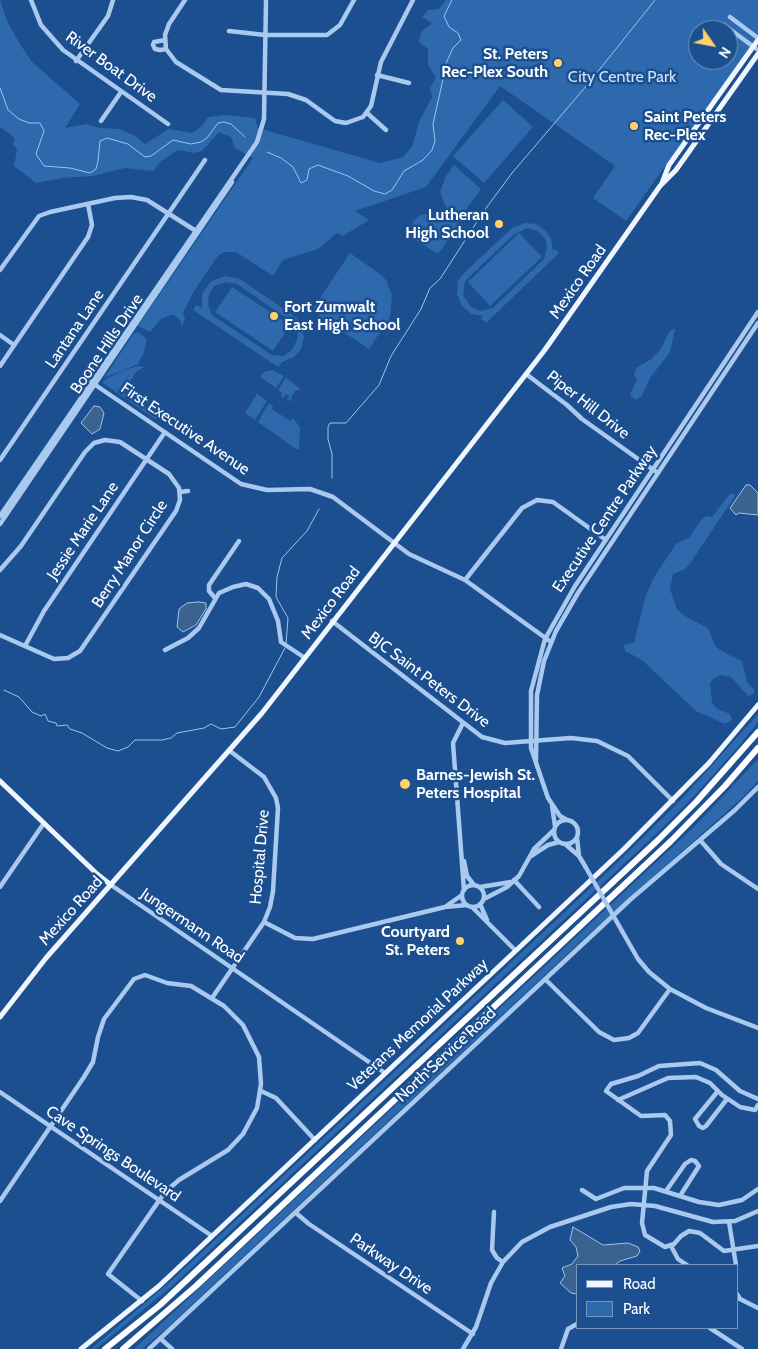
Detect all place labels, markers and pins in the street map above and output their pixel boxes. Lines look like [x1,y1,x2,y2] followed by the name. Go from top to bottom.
[441,44,548,82] place label: St. Peters Rec-Plex South
[552,57,564,69] marker: St. Peters Rec-Plex South
[644,107,726,145] place label: Saint Peters Rec-Plex
[628,120,640,132] marker: Saint Peters Rec-Plex
[405,205,489,243] place label: Lutheran High School
[493,218,505,230] marker: Lutheran High School
[284,297,401,335] place label: Fort Zumwalt East High School
[268,310,280,322] marker: Fort Zumwalt East High School
[416,765,535,803] place label: Barnes-Jewish St. Peters Hospital
[398,777,412,791] marker: Barnes-Jewish St. Peters Hospital
[381,922,450,960] place label: Courtyard St. Peters
[454,935,466,947] marker: Courtyard St. Peters

